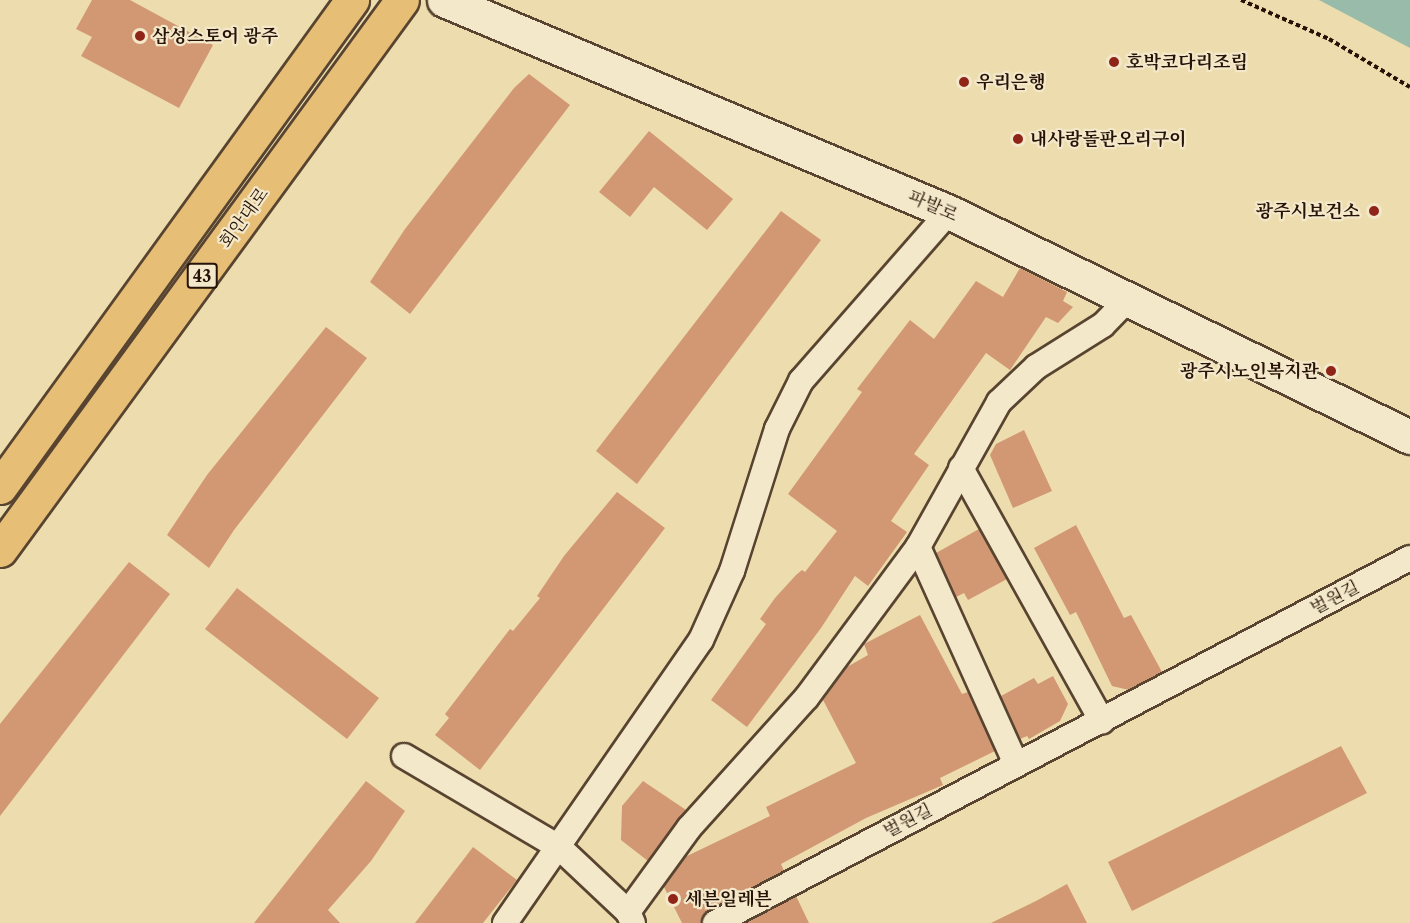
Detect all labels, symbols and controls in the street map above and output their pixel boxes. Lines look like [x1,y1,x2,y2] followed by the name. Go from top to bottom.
[152,25,278,47] place label: 삼성스토어 광주
[133,29,147,43] marker: 삼성스토어 광주
[1126,51,1248,73] place label: 호박코다리조림
[1107,55,1121,69] marker: 호박코다리조림
[976,71,1046,93] place label: 우리은행
[957,75,971,89] marker: 우리은행
[1030,128,1186,150] place label: 내사랑돌판오리구이
[1011,132,1025,146] marker: 내사랑돌판오리구이
[215,184,273,252] street label: 회안대로
[905,186,961,226] street label: 파발로
[1256,200,1360,222] place label: 광주시보건소
[1365,202,1383,220] marker: 광주시보건소
[186,263,218,289] road number: 43
[1180,360,1319,382] place label: 광주시노인복지관
[1324,364,1338,378] marker: 광주시노인복지관
[1307,576,1363,620] street label: 벌원길
[880,799,936,843] street label: 벌원길
[685,888,772,910] place label: 세븐일레븐
[666,892,680,906] marker: 세븐일레븐

